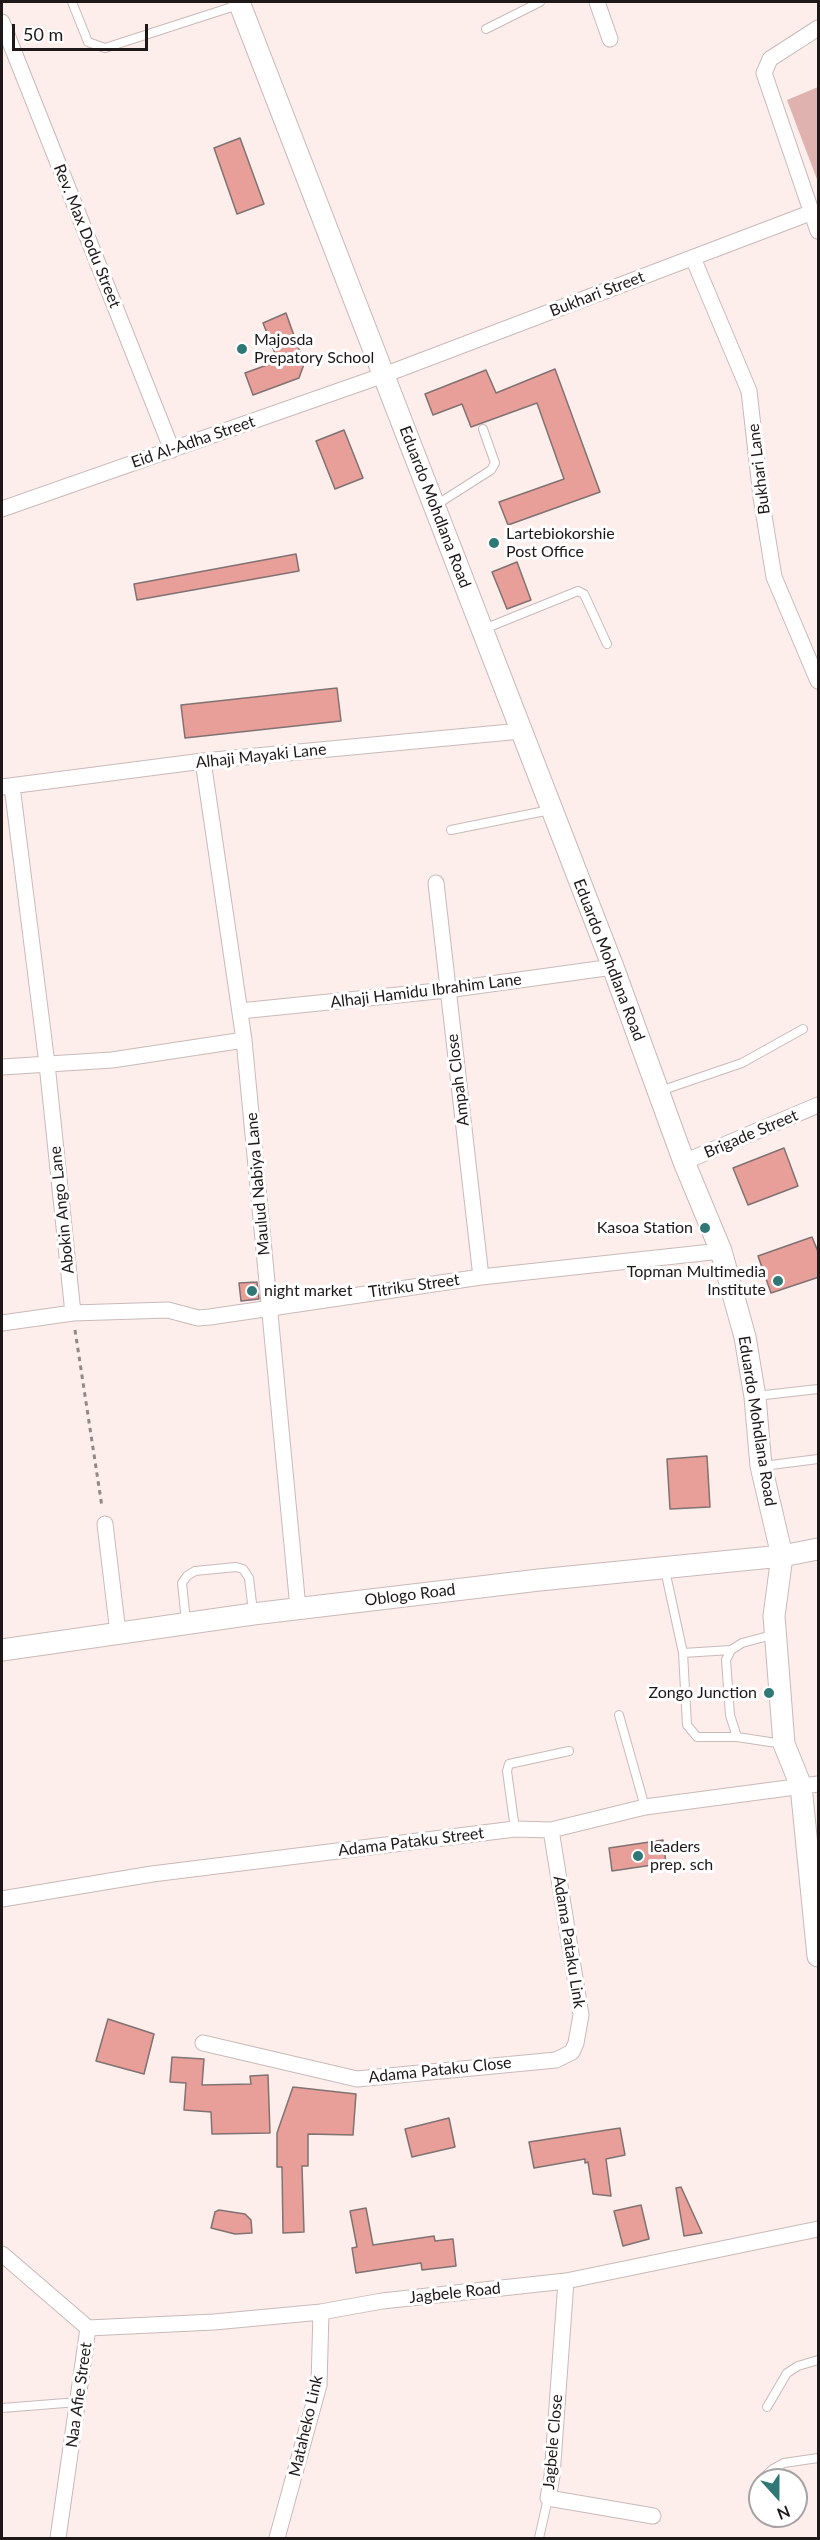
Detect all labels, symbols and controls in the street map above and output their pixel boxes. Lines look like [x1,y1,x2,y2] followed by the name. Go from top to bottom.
[15,12,152,50] scale bar
[23,23,63,45] text: 50 m
[49,161,125,311] street label: Rev. Max Dodu Street
[547,267,647,321] street label: Bukhari Street
[254,330,374,368] place label: Majosda Prepatory School
[235,342,249,356] marker: Majosda Prepatory School
[129,412,257,472] street label: Eid Al-Adha Street
[744,422,774,516] street label: Bukhari Lane
[395,423,475,591] street label: Eduardo Mohdlana Road
[506,524,615,562] place label: Lartebiokorshie Post Office
[487,536,501,550] marker: Lartebiokorshie Post Office
[195,740,327,772] street label: Alhaji Mayaki Lane
[569,876,649,1044] street label: Eduardo Mohdlana Road
[329,970,523,1012] street label: Alhaji Hamidu Ibrahim Lane
[443,1033,473,1127] street label: Ampah Close
[701,1106,801,1162] street label: Brigade Street
[242,1112,274,1256] street label: Maulud Nabiya Lane
[46,1145,78,1275] street label: Abokin Ango Lane
[597,1218,693,1238] place label: Kasoa Station
[698,1221,712,1235] marker: Kasoa Station
[627,1262,766,1300] place label: Topman Multimedia Institute
[367,1270,461,1302] street label: Titriku Street
[771,1274,785,1288] marker: Topman Multimedia Institute
[264,1281,352,1301] place label: night market
[245,1284,259,1298] marker: night market
[734,1334,780,1508] street label: Eduardo Mohdlana Road
[364,1580,456,1610] street label: Oblogo Road
[649,1683,757,1703] place label: Zongo Junction
[762,1686,776,1700] marker: Zongo Junction
[337,1824,485,1860] street label: Adama Pataku Street
[650,1837,713,1875] place label: leaders prep. sch
[631,1849,645,1863] marker: leaders prep. sch
[549,1874,589,2010] street label: Adama Pataku Link
[368,2053,512,2087] street label: Adama Pataku Close
[408,2279,502,2307] street label: Jagbele Road
[62,2341,96,2449] street label: Naa Afie Street
[285,2373,327,2479] street label: Mataheko Link
[539,2394,567,2490] street label: Jagbele Close
[748,2468,808,2528] north arrow
[775,2502,793,2524] text: N

